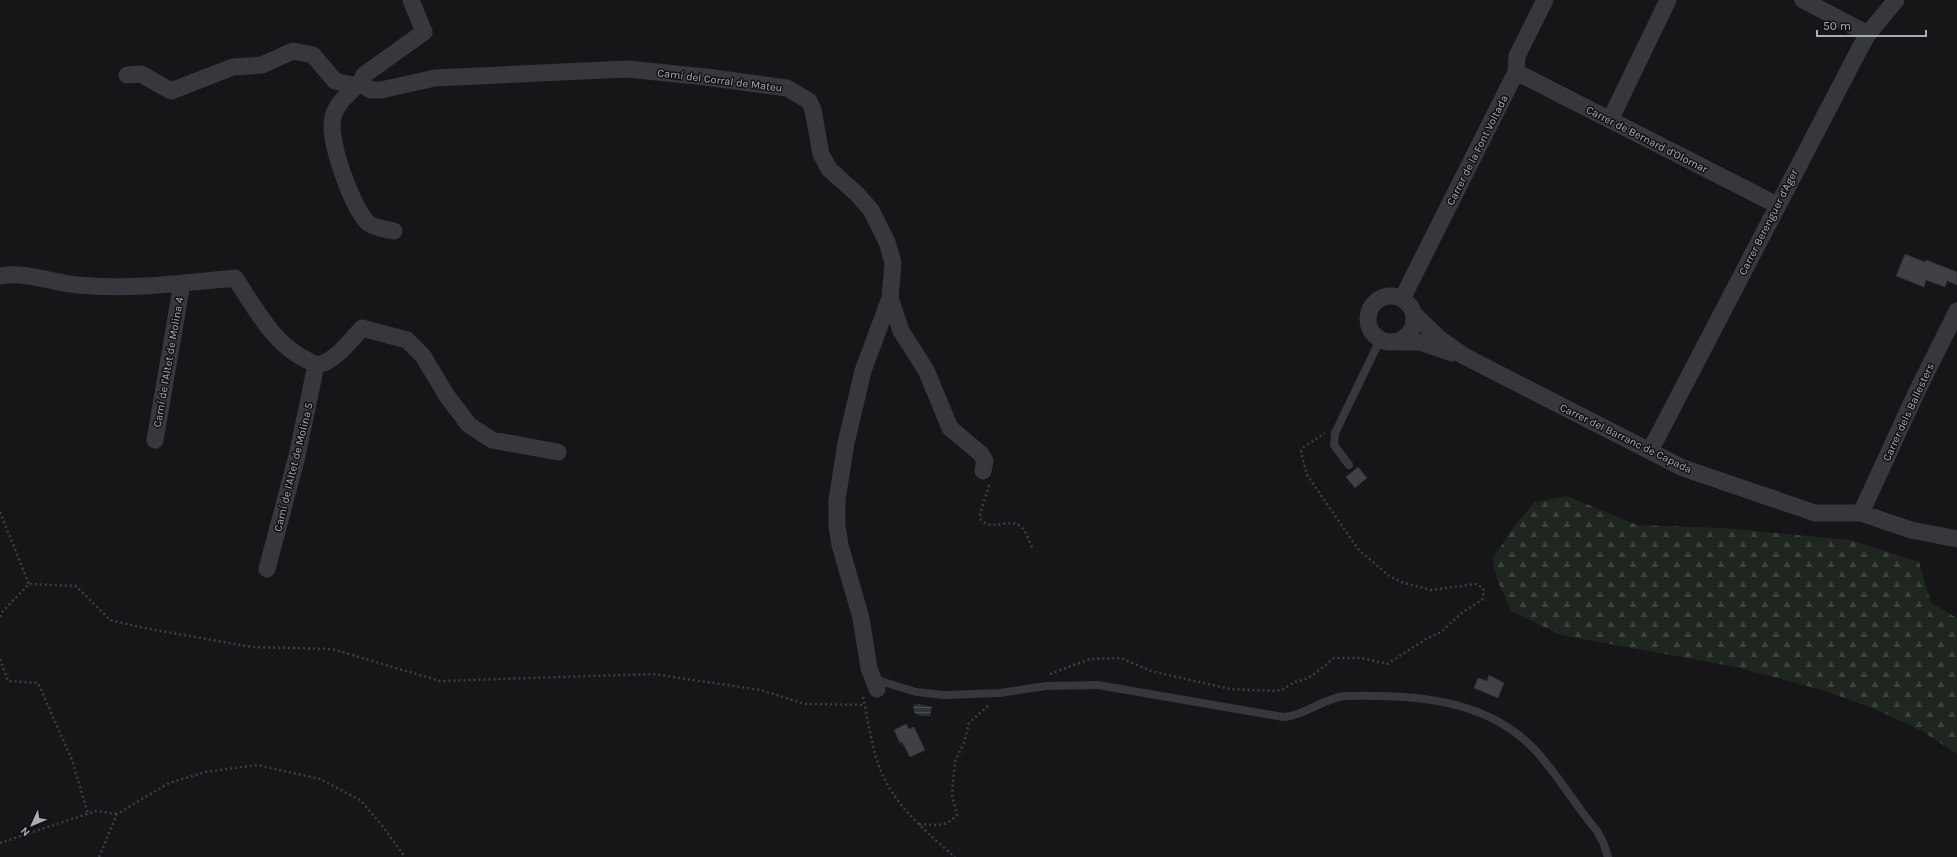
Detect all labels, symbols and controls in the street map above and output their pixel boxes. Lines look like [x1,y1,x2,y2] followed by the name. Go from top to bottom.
[1817,12,1926,38] scale bar
[1823,19,1851,33] text: 50 m
[657,66,783,95] street label: Camí del Corral de Mateu
[1444,93,1511,208] street label: Carrer de la Font Voltada
[1584,103,1710,176] street label: Carrer de Bernard d'Olomar
[1736,167,1801,277] street label: Carrer Berenguer d'Ager
[151,296,186,428] street label: Camí de l'Altet de Molina 4
[1880,361,1937,463] street label: Carrer dels Ballesters
[271,401,316,533] street label: Camí de l'Altet de Molina 5
[1558,401,1694,476] street label: Carrer del Barranc de Capada
[12,805,52,845] north arrow
[18,824,33,839] text: N

